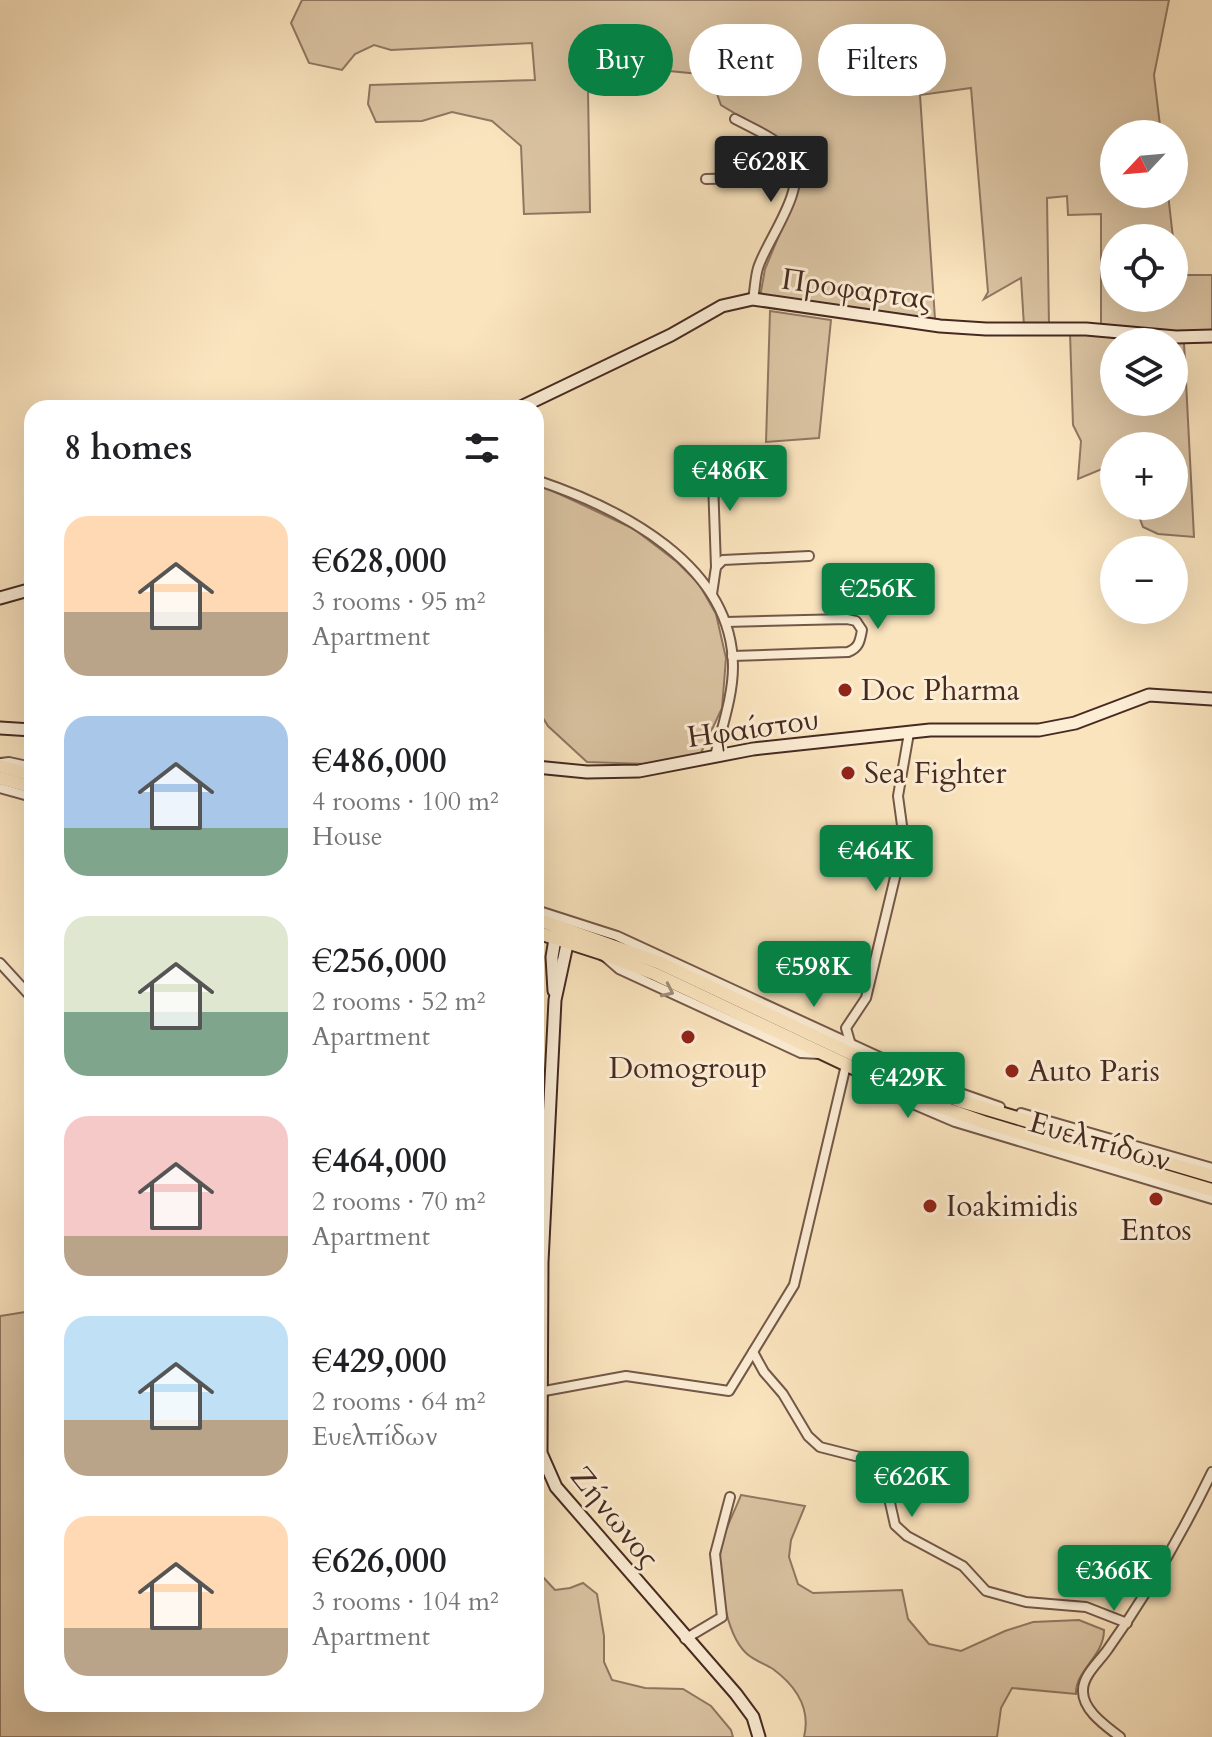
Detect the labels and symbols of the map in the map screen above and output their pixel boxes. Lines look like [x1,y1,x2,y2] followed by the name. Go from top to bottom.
[1100,120,1188,208] north arrow
[715,136,827,204] pin: €628K
[779,259,935,320] street label: Προφαρτας
[674,445,786,513] pin: €486K
[822,563,934,631] pin: €256K
[861,670,1020,711] place label: Doc Pharma
[836,681,854,699] marker: Doc Pharma
[684,699,822,758] street label: Ηφαίστου
[864,753,1007,794] place label: Sea Fighter
[839,764,857,782] marker: Sea Fighter
[820,825,932,893] pin: €464K
[758,941,870,1009] pin: €598K
[659,982,674,998] one-way arrow
[679,1028,697,1046] marker: Domogroup
[609,1048,767,1089] place label: Domogroup
[1028,1051,1160,1092] place label: Auto Paris
[852,1052,964,1120] pin: €429K
[1003,1062,1021,1080] marker: Auto Paris
[1024,1102,1175,1181] street label: Ευελπίδων
[946,1186,1078,1227] place label: Ioakimidis
[1147,1190,1165,1208] marker: Entos
[921,1197,939,1215] marker: Ioakimidis
[1120,1210,1192,1251] place label: Entos
[856,1451,968,1519] pin: €626K
[561,1458,669,1577] street label: Ζήνωνος
[1058,1545,1170,1613] pin: €366K

